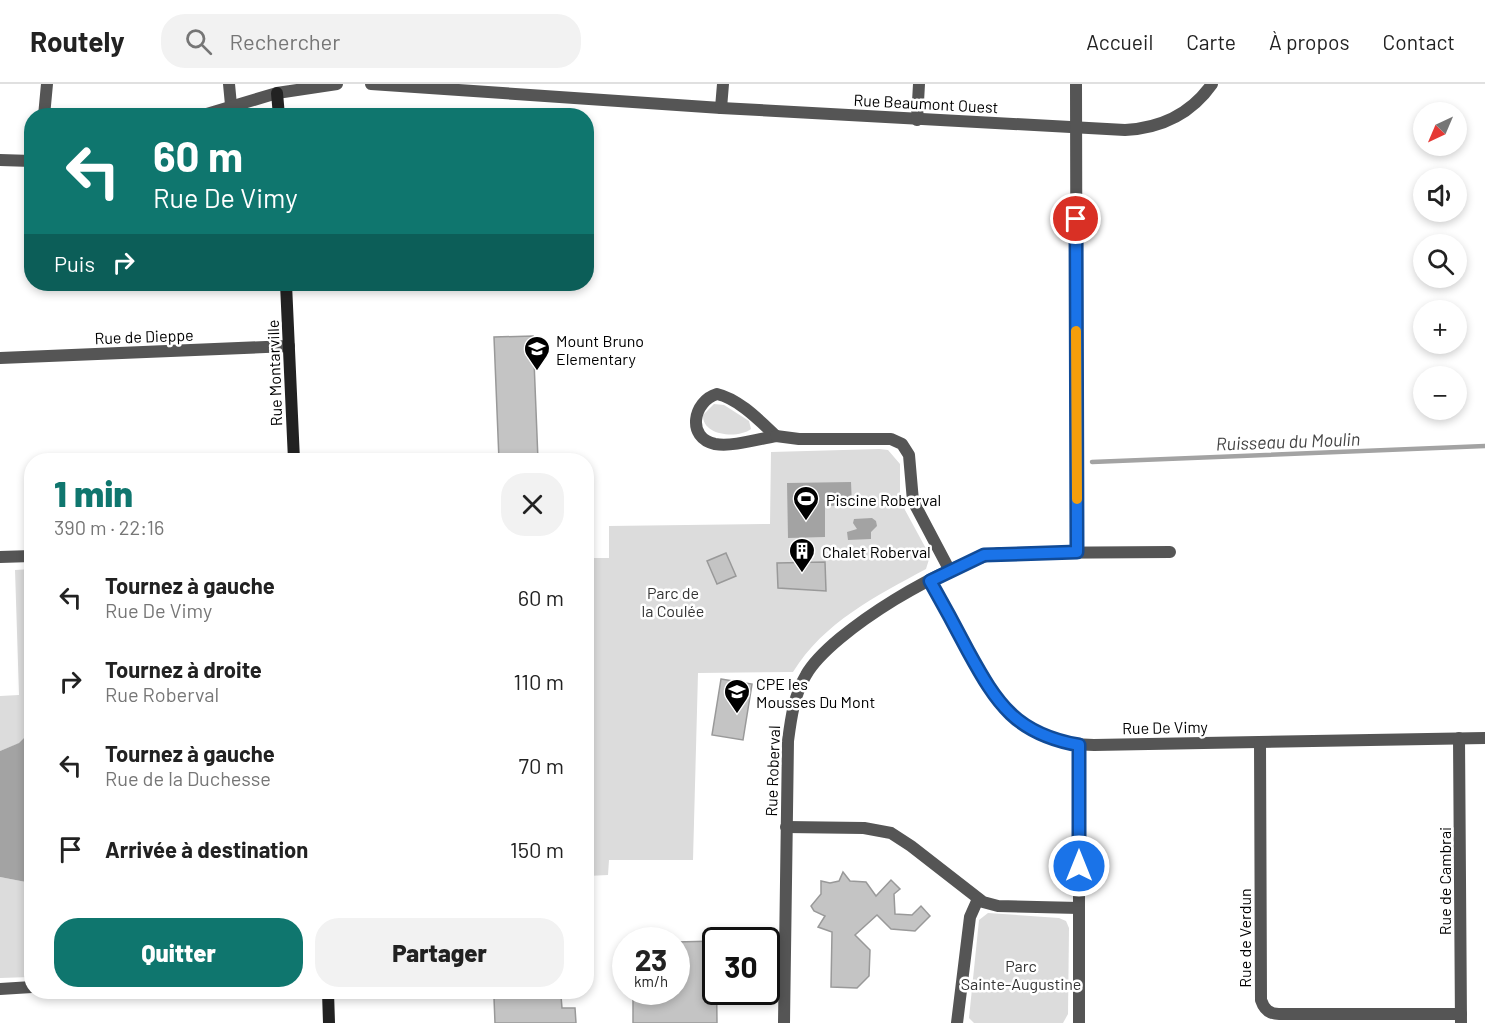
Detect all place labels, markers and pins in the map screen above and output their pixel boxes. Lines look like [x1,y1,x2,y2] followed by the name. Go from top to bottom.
[1050,193,1101,244] pin
[556,331,644,368] place label: Mount Bruno Elementary
[522,334,552,372] school or university icon: Mount Bruno Elementary
[791,484,821,522] sports icon: Piscine Roberval
[826,490,941,509] place label: Piscine Roberval
[787,536,817,574] building icon: Chalet Roberval
[822,542,931,561] place label: Chalet Roberval
[756,674,875,711] place label: CPE les Mousses Du Mont
[722,677,752,715] school or university icon: CPE les Mousses Du Mont

